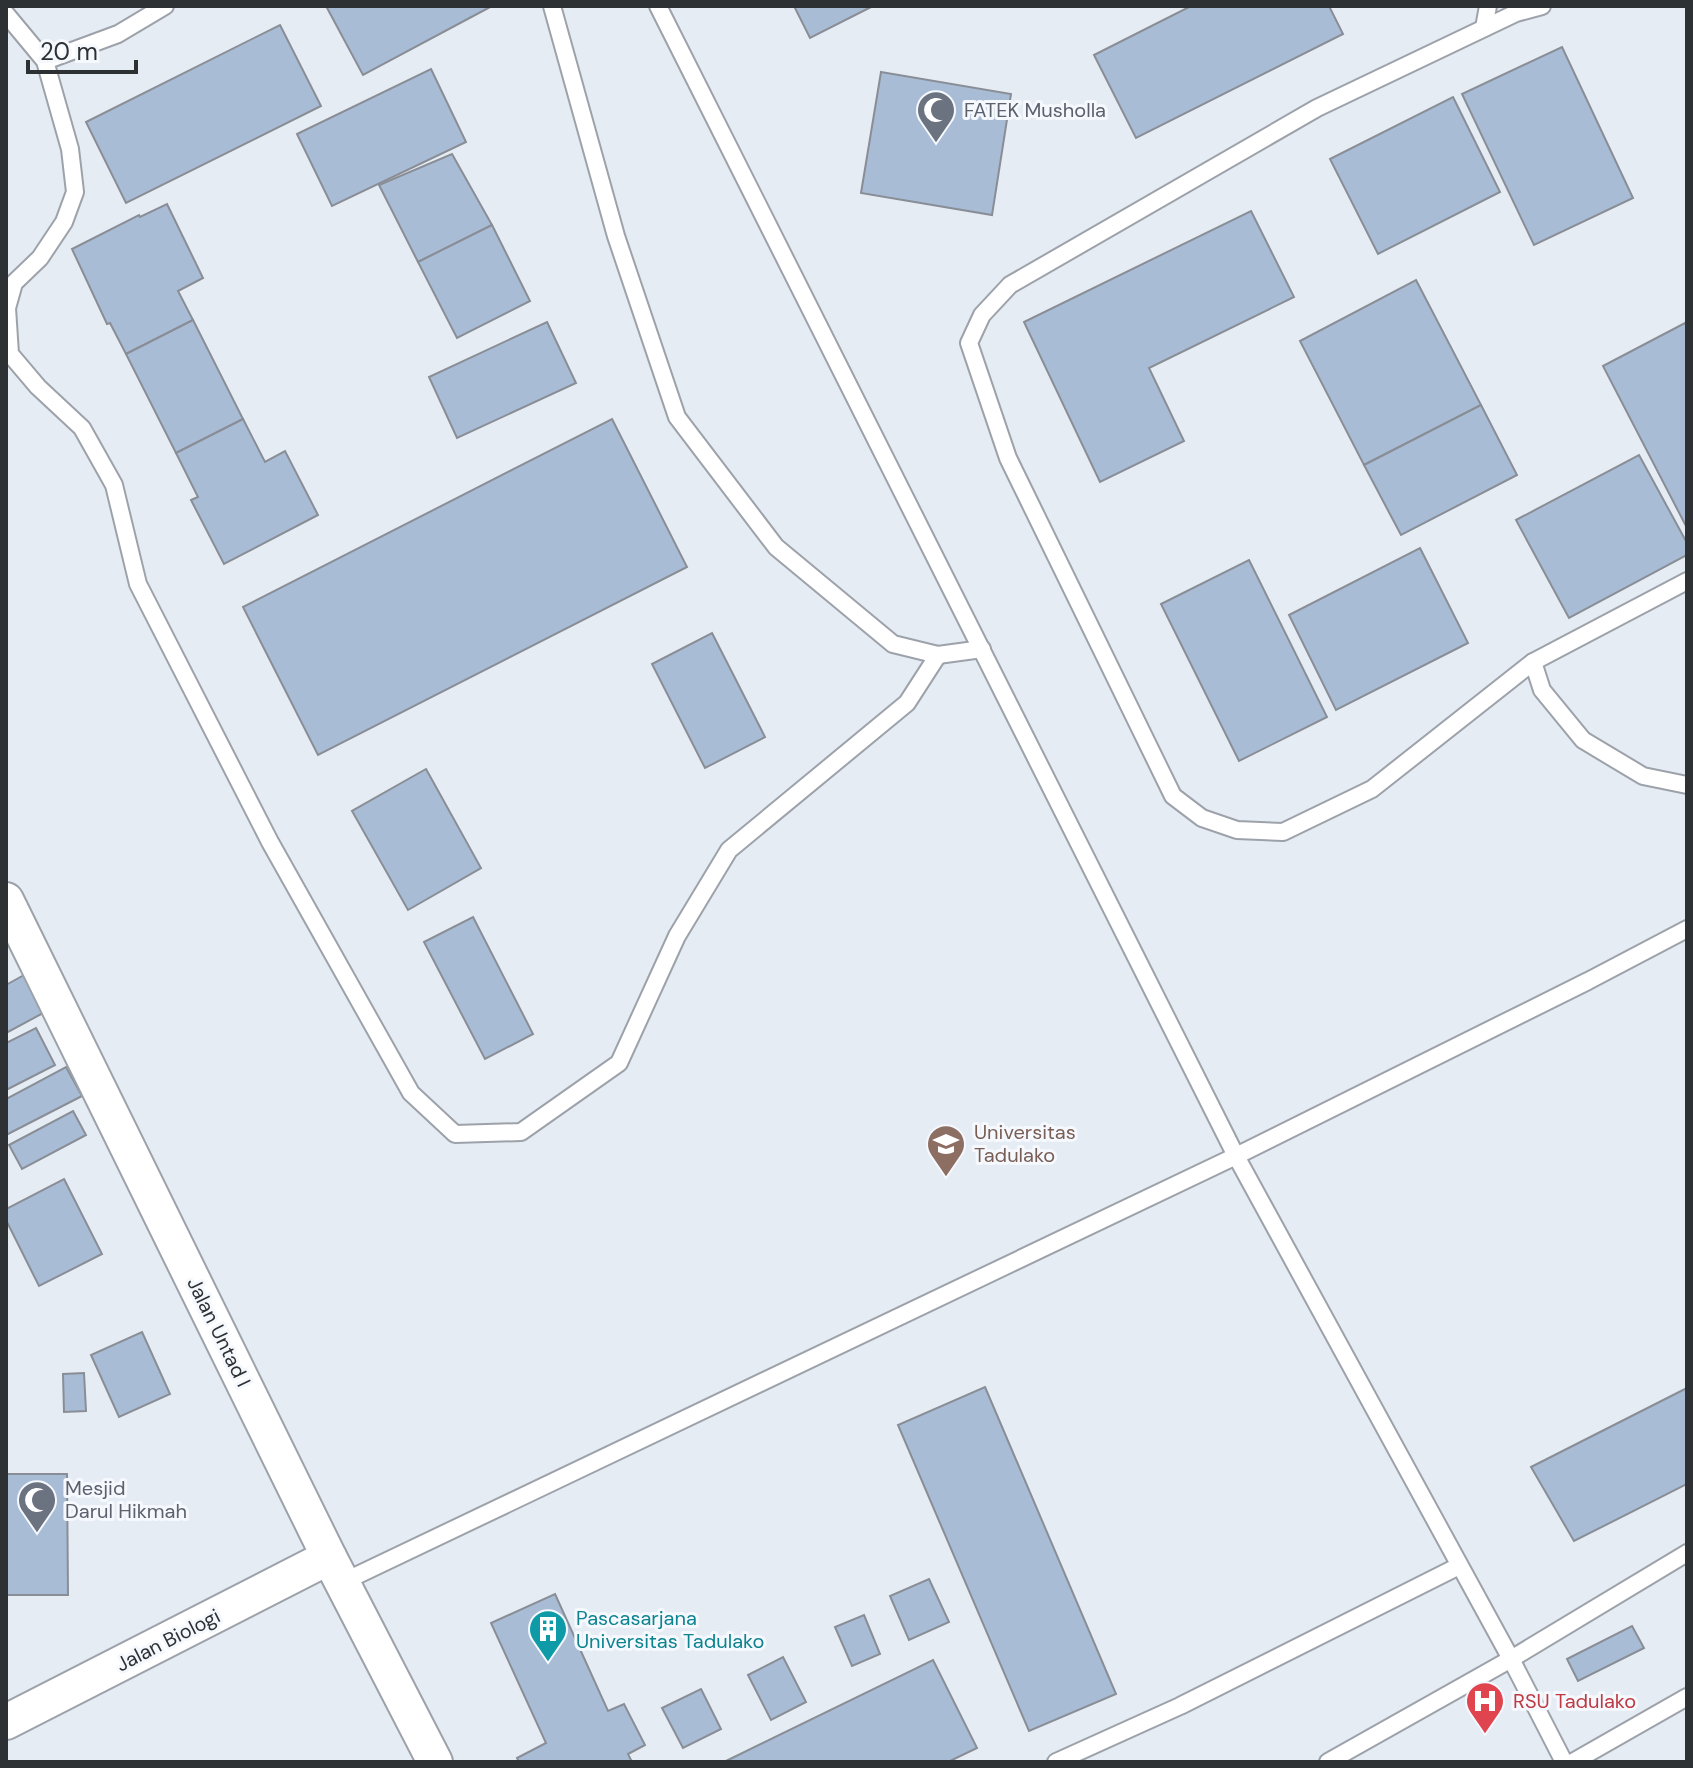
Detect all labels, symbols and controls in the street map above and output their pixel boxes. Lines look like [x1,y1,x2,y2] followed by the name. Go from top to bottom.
[28,24,136,74] scale bar
[40,36,98,67] text: 20 m
[915,89,957,144] mosque icon: FATEK Musholla
[964,97,1106,123] place label: FATEK Musholla
[974,1119,1076,1168] place label: Universitas Tadulako
[925,1123,967,1178] school or university icon: Universitas Tadulako
[181,1273,257,1391] street label: Jalan Untad I
[65,1475,187,1524] place label: Mesjid Darul Hikmah
[16,1479,58,1534] mosque icon: Mesjid Darul Hikmah
[111,1603,225,1677] street label: Jalan Biologi
[576,1605,764,1654] place label: Pascasarjana Universitas Tadulako
[527,1608,569,1663] building icon: Pascasarjana Universitas Tadulako
[1464,1680,1506,1735] hospital icon: RSU Tadulako
[1513,1688,1636,1714] place label: RSU Tadulako

